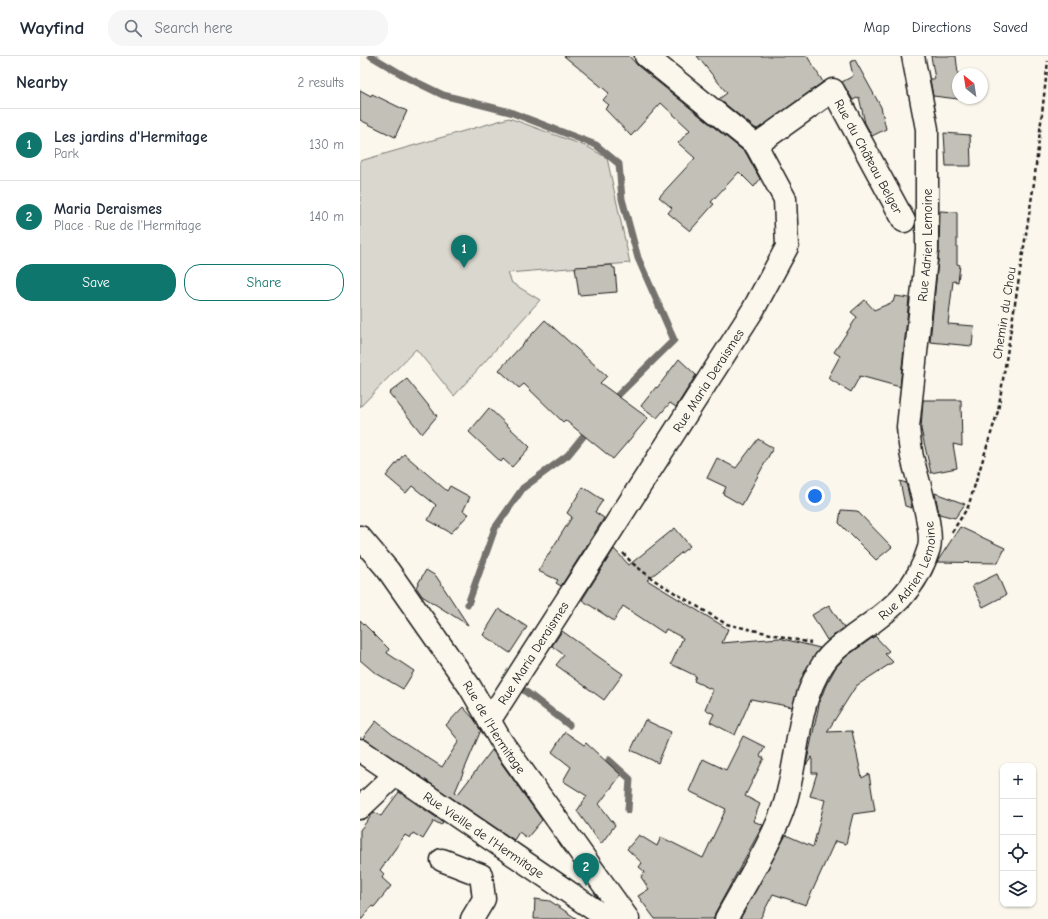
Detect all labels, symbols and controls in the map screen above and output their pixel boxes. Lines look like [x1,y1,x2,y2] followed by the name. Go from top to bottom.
[108,10,388,46] search box
[20,17,84,39] text: Wayfind
[122,17,144,39] icon: search
[154,19,233,37] text: Search here
[863,19,890,36] text: Map
[912,19,971,36] text: Directions
[993,19,1028,36] text: Saved
[952,68,988,104] north arrow
[16,73,67,92] text: Nearby
[297,75,344,90] text: 2 results
[832,96,907,217] street label: Rue du Château Belger
[54,128,208,146] text: Les jardins d'Hermitage
[26,137,32,152] text: 1
[309,137,344,152] text: 130 m
[54,146,79,161] text: Park
[914,188,935,302] street label: Rue Adrien Lemoine
[54,200,162,218] text: Maria Deraismes
[26,209,32,224] text: 2
[310,209,344,224] text: 140 m
[54,218,201,233] text: Place · Rue de l'Hermitage
[451,235,477,268] pin: 1
[16,264,176,301] button: Save
[184,264,344,301] button: Share
[989,266,1019,360] street label: Chemin du Chou
[669,326,746,435] street label: Rue Maria Deraismes
[805,486,825,506] your location
[875,520,938,623] street label: Rue Adrien Lemoine
[494,599,571,707] street label: Rue Maria Deraismes
[460,677,529,777] street label: Rue de l'Hermitage
[1000,763,1036,907] map controls
[1000,763,1036,799] button: +
[421,788,548,881] street label: Rue Vieille de l'Hermitage
[1000,799,1036,835] button: −
[1000,835,1036,871] button: locate
[573,853,599,886] pin: 2
[1000,871,1036,907] button: layers

